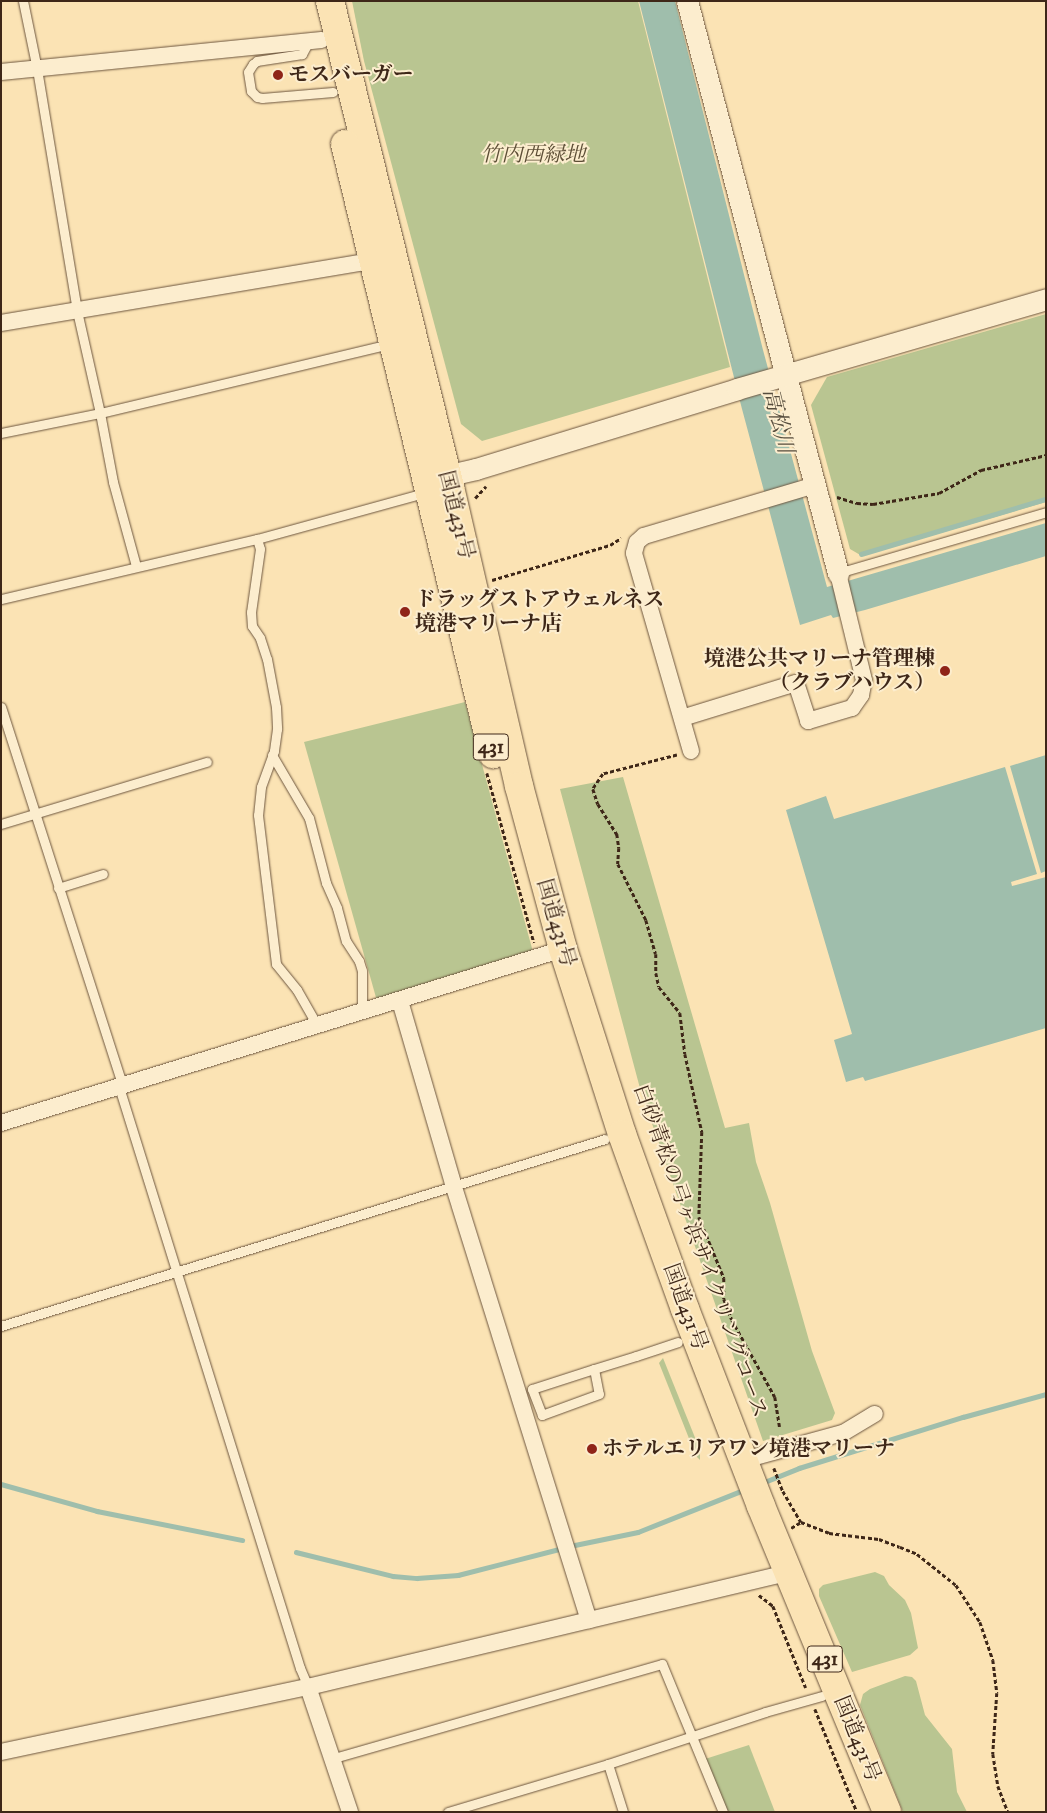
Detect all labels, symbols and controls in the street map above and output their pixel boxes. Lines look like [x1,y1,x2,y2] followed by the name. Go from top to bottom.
[288,62,414,88] place label: モスバーガー
[272,69,284,81] marker: モスバーガー
[481,142,585,168] park label: 竹内西緑地
[757,386,799,456] water label: 高松川
[433,468,479,562] street label: 国道431号
[415,587,667,637] place label: ドラッグストアウェルネス 境港マリーナ店
[399,606,411,618] marker: ドラッグストアウェルネス 境港マリーナ店
[704,646,935,696] place label: 境港公共マリーナ管理棟 （クラブハウス）
[939,665,951,677] marker: 境港公共マリーナ管理棟 （クラブハウス）
[472,730,510,764] road number: 431
[531,876,581,970] street label: 国道431号
[627,1079,773,1423] street label: 白砂青松の弓ヶ浜サイクリングコース
[658,1260,712,1354] street label: 国道431号
[602,1436,896,1462] place label: ホテルエリアワン境港マリーナ
[586,1443,598,1455] marker: ホテルエリアワン境港マリーナ
[806,1642,844,1676] road number: 431
[828,1692,886,1786] street label: 国道431号

